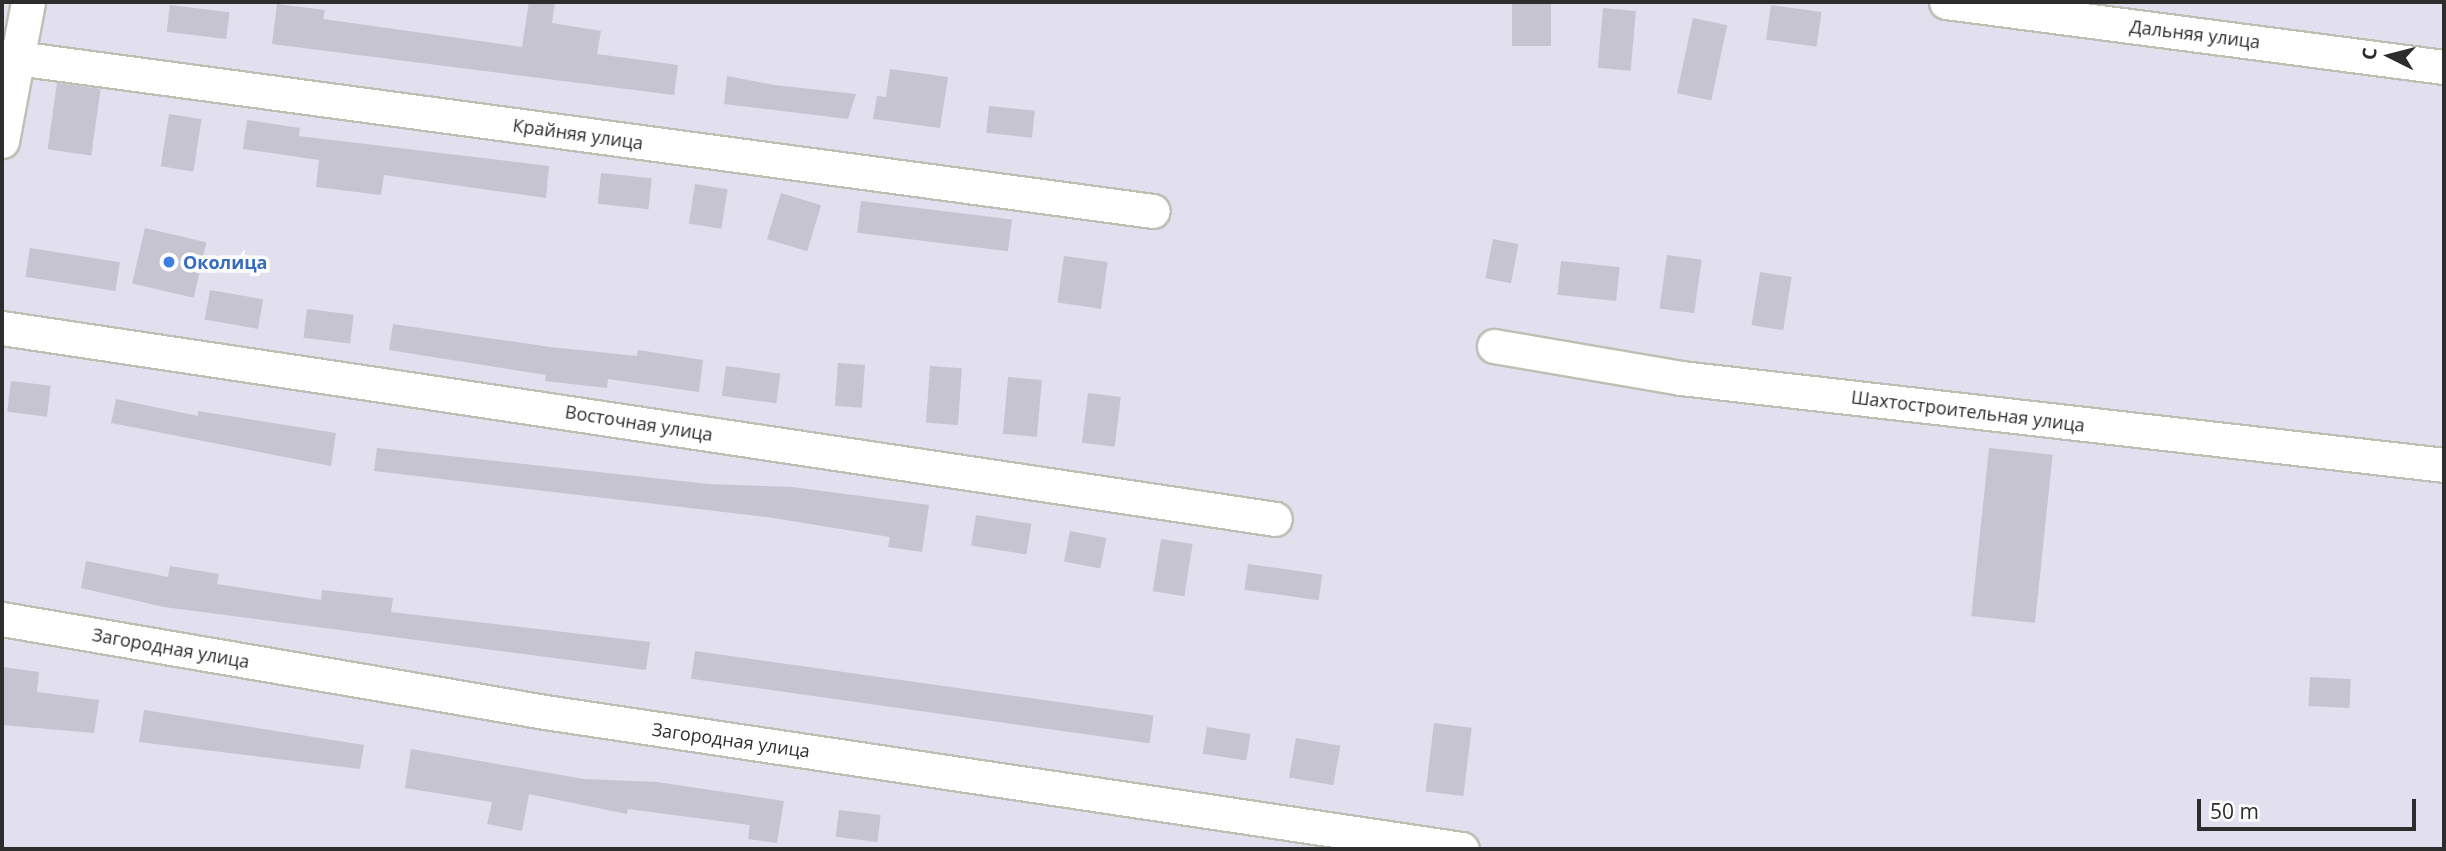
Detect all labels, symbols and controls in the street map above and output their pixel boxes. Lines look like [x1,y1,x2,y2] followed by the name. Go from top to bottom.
[2129,15,2261,53] street label: Дальняя улица
[2355,21,2425,91] north arrow
[2356,46,2383,61] text: С
[511,114,645,154] street label: Крайняя улица
[183,251,267,273] place label: Околица
[161,254,177,270] marker: Околица
[1850,386,2086,436] street label: Шахтостроительная улица
[564,401,714,445] street label: Восточная улица
[91,624,251,672] street label: Загородная улица
[651,718,811,762] street label: Загородная улица
[2201,784,2420,828] scale bar
[2210,797,2259,825] text: 50 m

